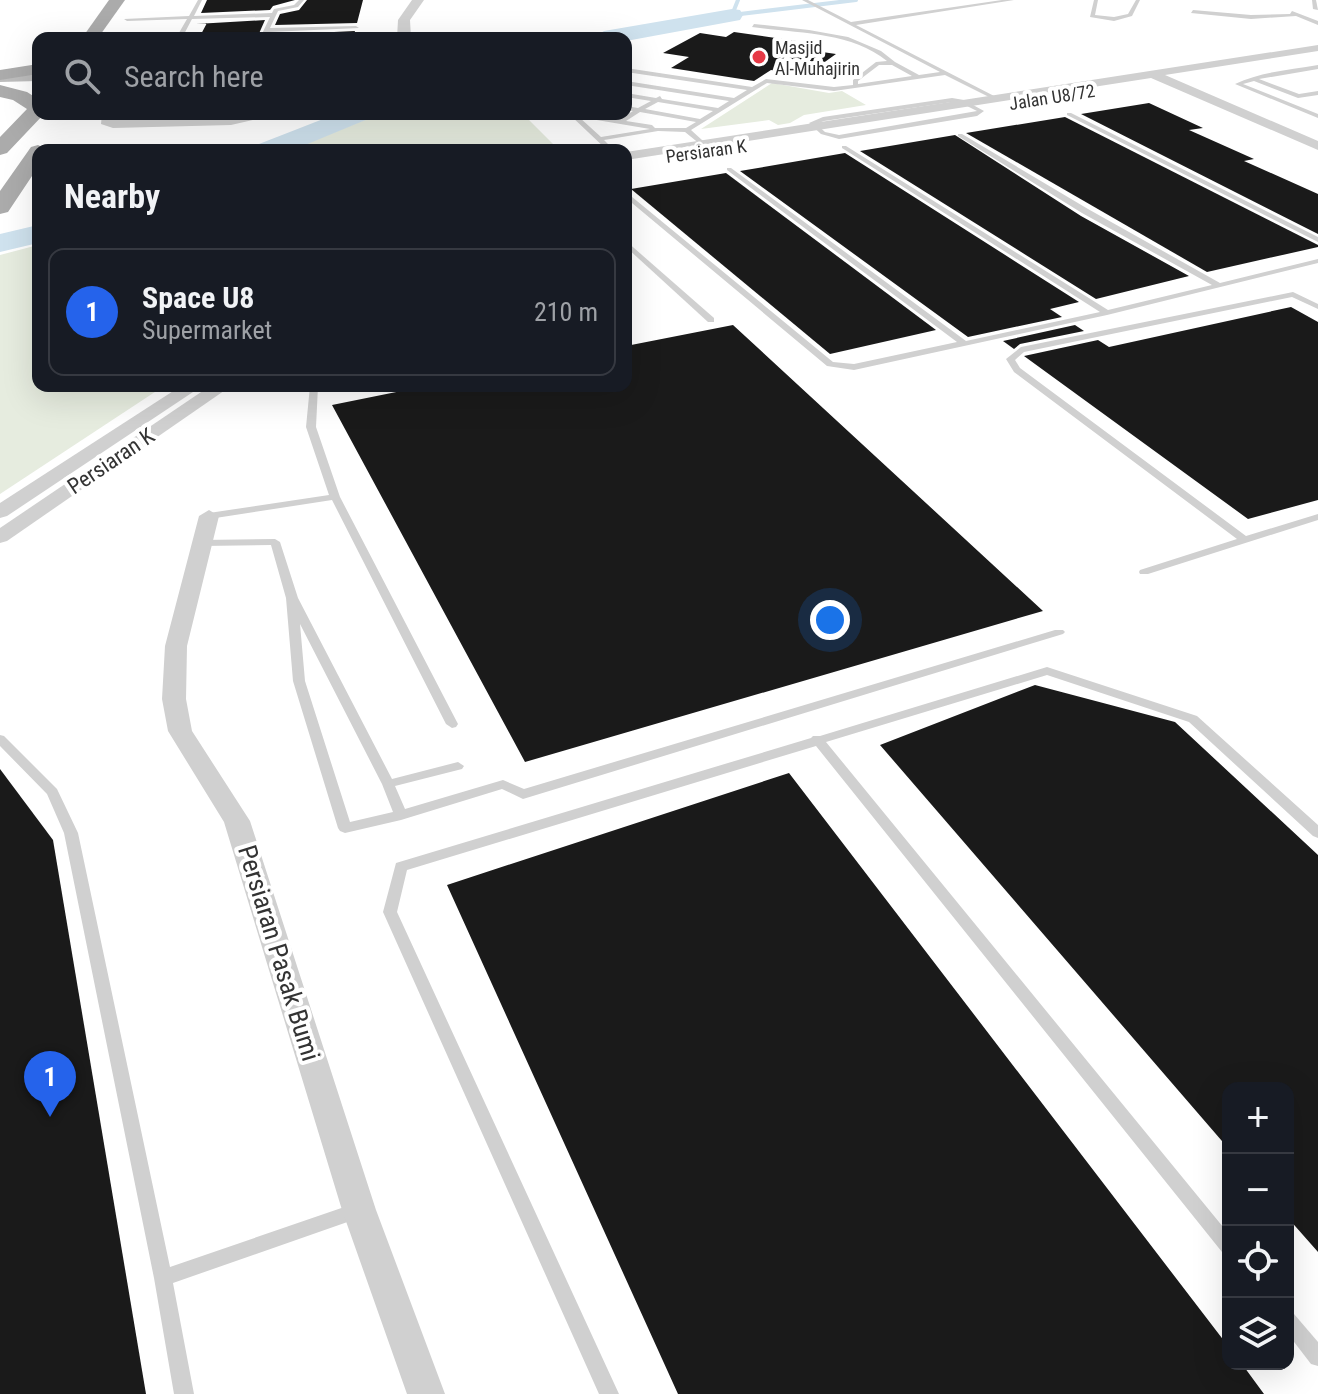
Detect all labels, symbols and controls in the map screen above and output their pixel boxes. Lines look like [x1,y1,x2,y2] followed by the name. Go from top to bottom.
[32,32,632,120] search box
[775,37,860,79] place label: Masjid Al-Muhajirin
[750,48,768,66] marker: Masjid Al-Muhajirin
[60,54,104,98] icon: search
[124,59,264,94] text: Search here
[1008,80,1096,114] street label: Jalan U8/72
[664,135,748,167] street label: Persiaran K
[64,176,160,216] text: Nearby
[142,280,255,315] text: Space U8
[85,297,99,327] text: 1
[534,297,598,327] text: 210 m
[142,315,272,345] text: Supermarket
[63,423,159,499] street label: Persiaran K
[810,600,850,640] your location
[232,841,326,1065] street label: Persiaran Pasak Bumi
[24,1051,76,1117] pin: 1
[1222,1082,1294,1370] map controls
[1222,1082,1294,1154] button: +
[1222,1154,1294,1226] button: −
[1222,1226,1294,1298] button: locate
[1222,1298,1294,1370] button: layers

